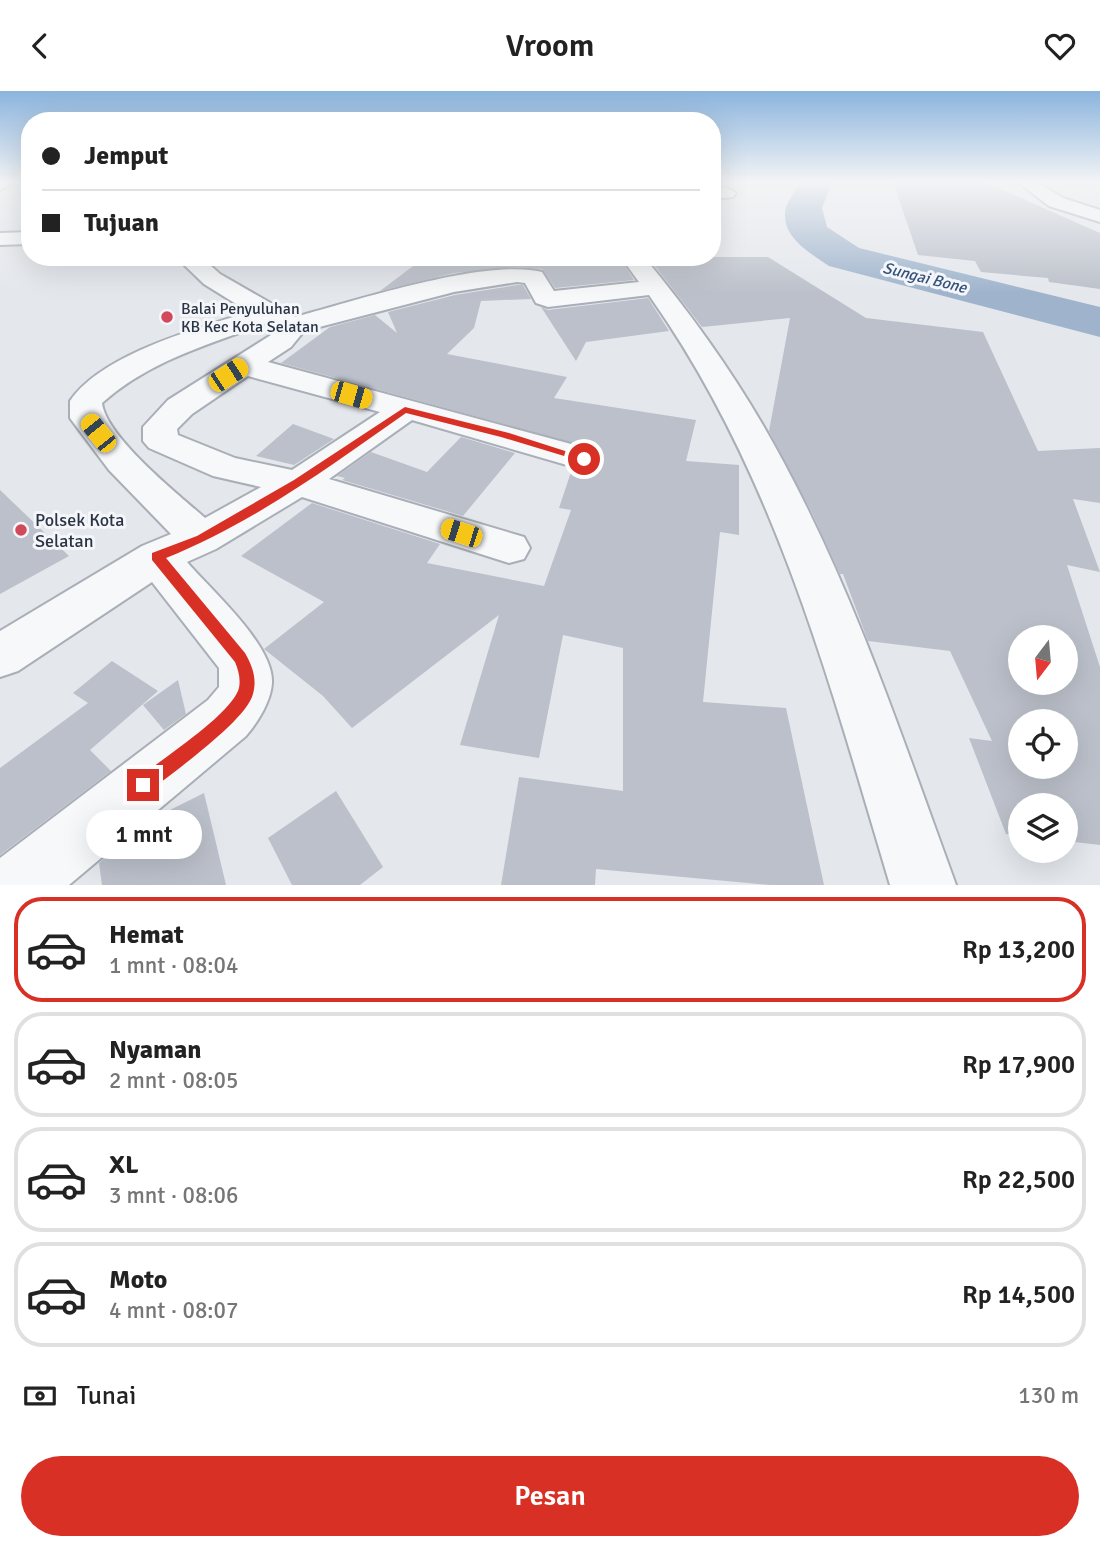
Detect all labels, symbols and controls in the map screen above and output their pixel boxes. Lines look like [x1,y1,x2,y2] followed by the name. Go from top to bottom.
[506,26,594,65] text: Vroom
[21,27,59,65] icon: back
[1041,27,1079,65] icon: heart
[84,140,168,172] text: Jemput
[84,207,159,239] text: Tujuan
[881,258,970,298] water label: Sungai Bone
[181,299,319,337] place label: Balai Penyuluhan KB Kec Kota Selatan
[159,309,175,325] marker: Balai Penyuluhan KB Kec Kota Selatan
[205,355,252,395] car
[328,379,375,411] car
[77,410,120,456] car
[568,443,600,475] route start
[35,509,124,552] place label: Polsek Kota Selatan
[438,517,485,549] car
[13,522,29,538] marker: Polsek Kota Selatan
[1008,625,1078,695] north arrow
[1008,625,1078,863] map controls
[1008,709,1078,779] button: locate
[127,769,159,801] route end
[1008,793,1078,863] button: layers
[85,809,201,859] callout: 1 mnt
[116,820,172,849] text: 1 mnt
[25,918,88,981] icon: car
[109,919,184,951] text: Hemat
[962,934,1075,966] text: Rp 13,200
[109,951,238,980] text: 1 mnt · 08:04
[25,1033,88,1096] icon: car
[109,1034,202,1066] text: Nyaman
[962,1049,1075,1081] text: Rp 17,900
[109,1066,238,1095] text: 2 mnt · 08:05
[25,1148,88,1211] icon: car
[109,1149,139,1181] text: XL
[962,1164,1075,1196] text: Rp 22,500
[109,1181,238,1210] text: 3 mnt · 08:06
[25,1263,88,1326] icon: car
[109,1264,167,1296] text: Moto
[962,1279,1075,1311] text: Rp 14,500
[109,1296,238,1325] text: 4 mnt · 08:07
[21,1377,59,1415] icon: cash
[77,1380,136,1412] text: Tunai
[1018,1381,1079,1410] text: 130 m
[21,1456,1079,1536] button: Pesan

